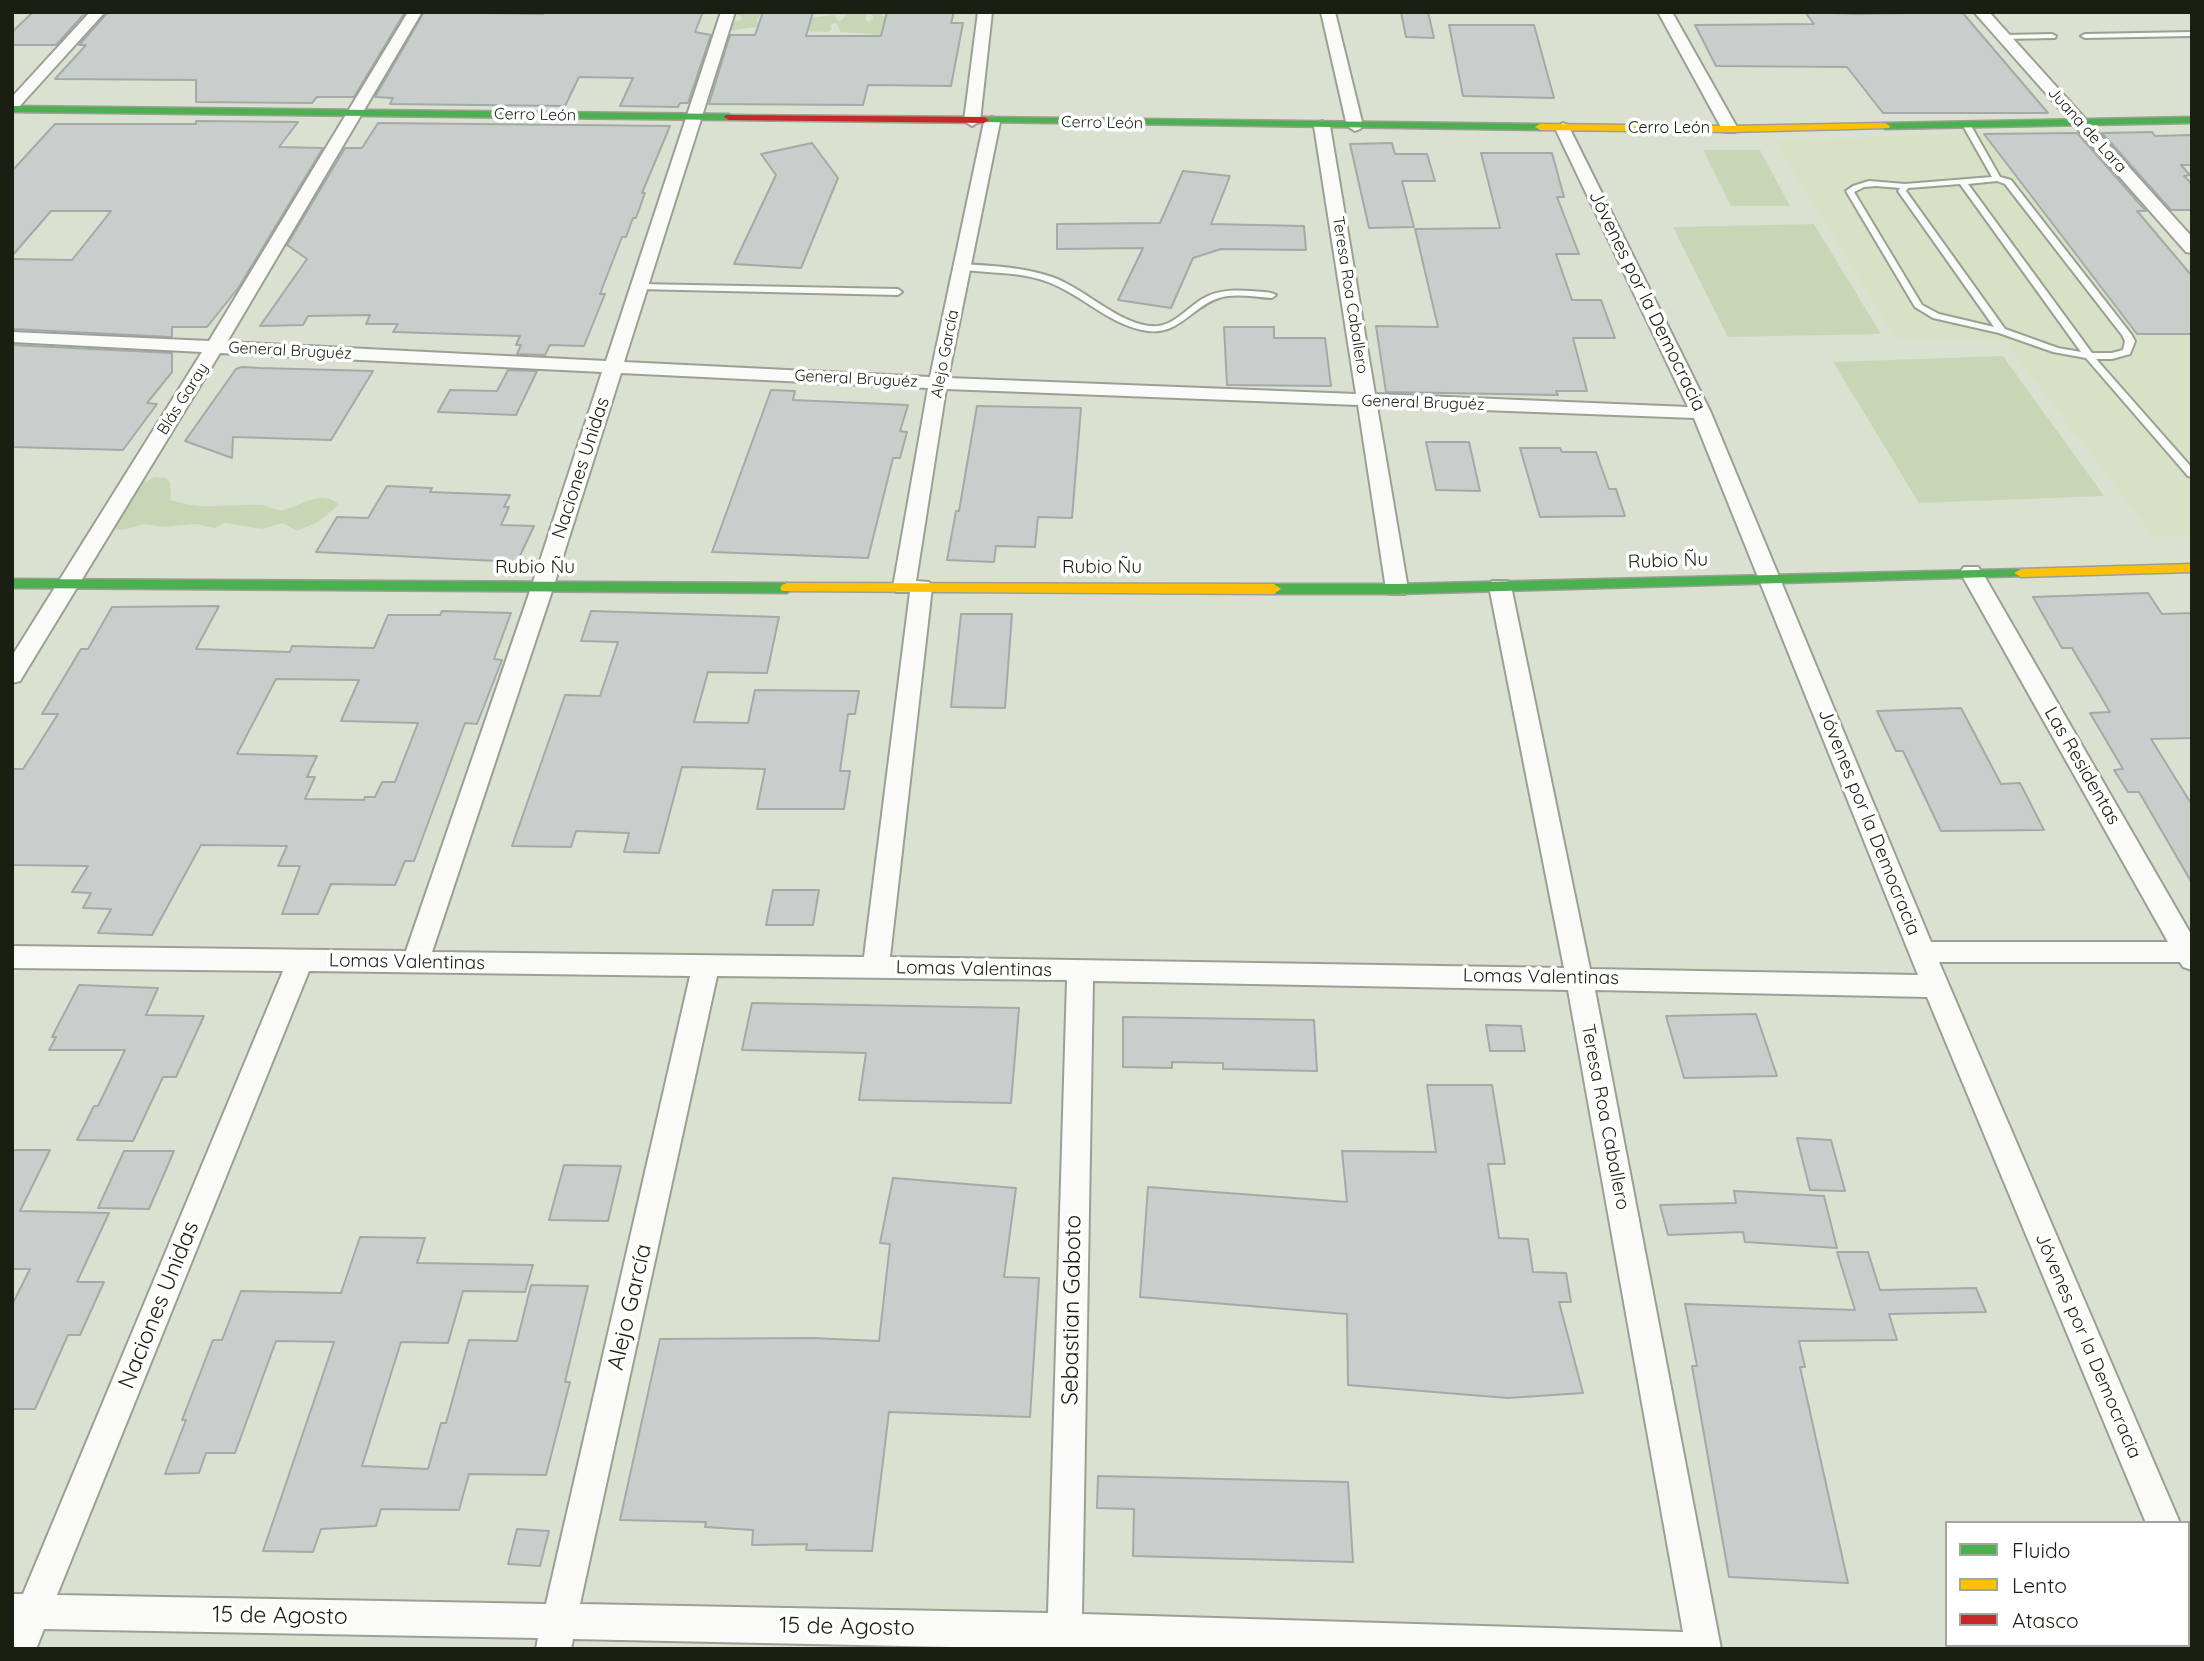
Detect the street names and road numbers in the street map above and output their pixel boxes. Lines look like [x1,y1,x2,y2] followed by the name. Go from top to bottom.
[2044,83,2130,177] street label: Juana de Lara
[494,105,576,125] street label: Cerro León
[1061,113,1143,133] street label: Cerro León
[1628,118,1710,138] street label: Cerro León
[1584,187,1710,415] street label: Jóvenes por la Democracia
[1328,215,1372,375] street label: Teresa Roa Caballero
[927,308,963,400] street label: Alejo García
[228,338,352,364] street label: General Bruguéz
[153,359,213,439] street label: Blás Garay
[794,366,918,392] street label: General Bruguéz
[1361,391,1485,415] street label: General Bruguéz
[547,395,615,541] street label: Naciones Unidas
[1628,548,1708,574] street label: Rubio Ñu
[495,556,575,578] street label: Rubio Ñu
[1062,556,1142,578] street label: Rubio Ñu
[2039,703,2125,829] street label: Las Residentas
[1813,705,1925,939] street label: Jóvenes por la Democracia
[329,949,485,975] street label: Lomas Valentinas
[896,956,1052,982] street label: Lomas Valentinas
[1463,964,1619,990] street label: Lomas Valentinas
[1576,1022,1634,1212] street label: Teresa Roa Caballero
[1057,1215,1087,1405] street label: Sebastian Gaboto
[113,1217,205,1393] street label: Naciones Unidas
[2030,1230,2146,1462] street label: Jóvenes por la Democracia
[602,1241,658,1373] street label: Alejo García
[212,1601,348,1631] street label: 15 de Agosto
[779,1612,915,1642] street label: 15 de Agosto

